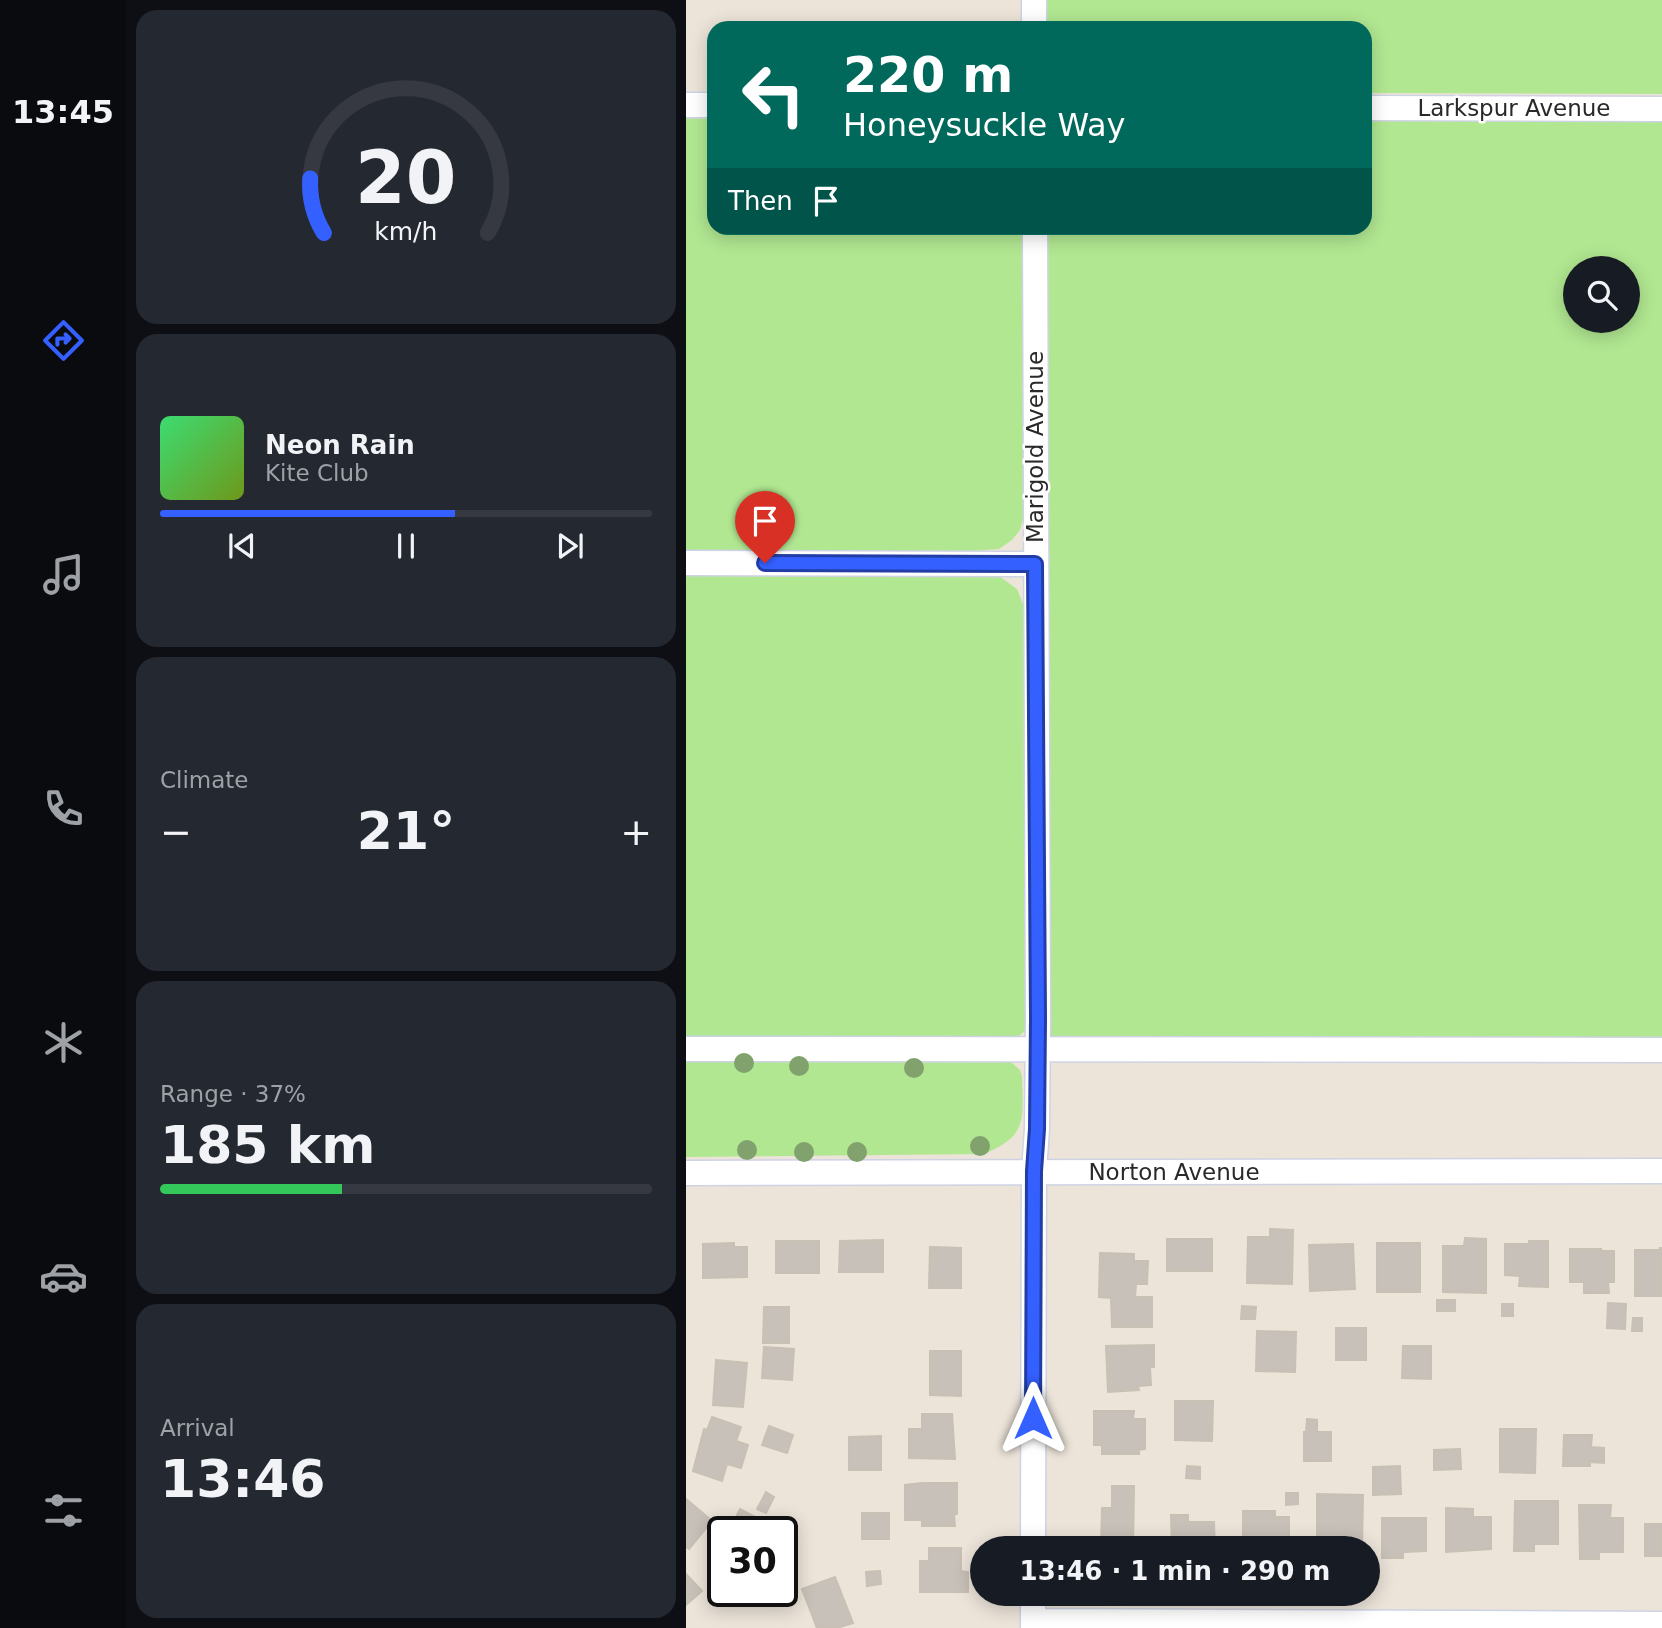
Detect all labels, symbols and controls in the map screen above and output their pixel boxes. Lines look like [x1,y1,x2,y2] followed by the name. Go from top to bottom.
[843,47,1013,104] text: 220 m
[728,49,819,140] icon: left
[12,93,114,131] text: 13:45
[1417,95,1611,121] street label: Larkspur Avenue
[843,106,1126,144] text: Honeysuckle Way
[355,135,457,220] text: 20
[807,182,845,220] icon: arrive
[728,186,793,216] text: Then
[374,217,438,246] text: km/h
[1563,256,1640,333] map controls
[1563,256,1640,333] button: search
[39,316,88,365] icon: directions
[1022,351,1048,543] street label: Marigold Avenue
[265,430,415,460] text: Neon Rain
[265,460,369,486] text: Kite Club
[735,491,795,563] pin
[746,502,784,540] icon: arrive
[223,527,261,565] icon: previous
[387,527,425,565] icon: pause
[551,527,589,565] icon: next
[39,550,88,599] icon: music
[160,767,249,793] text: Climate
[39,784,88,833] icon: phone
[357,801,455,861] text: 21°
[160,810,192,854] text: −
[620,810,652,854] text: +
[39,1018,88,1067] icon: climate
[160,1081,306,1107] text: Range · 37%
[160,1115,375,1175] text: 185 km
[1088,1159,1260,1185] street label: Norton Avenue
[39,1252,88,1301] icon: car
[996,1381,1070,1455] position arrow
[160,1415,235,1441] text: Arrival
[160,1449,326,1509] text: 13:46
[39,1486,88,1535] icon: filters
[707,1516,798,1607] speed limit sign: 30
[1020,1556,1330,1586] text: 13:46 · 1 min · 290 m

